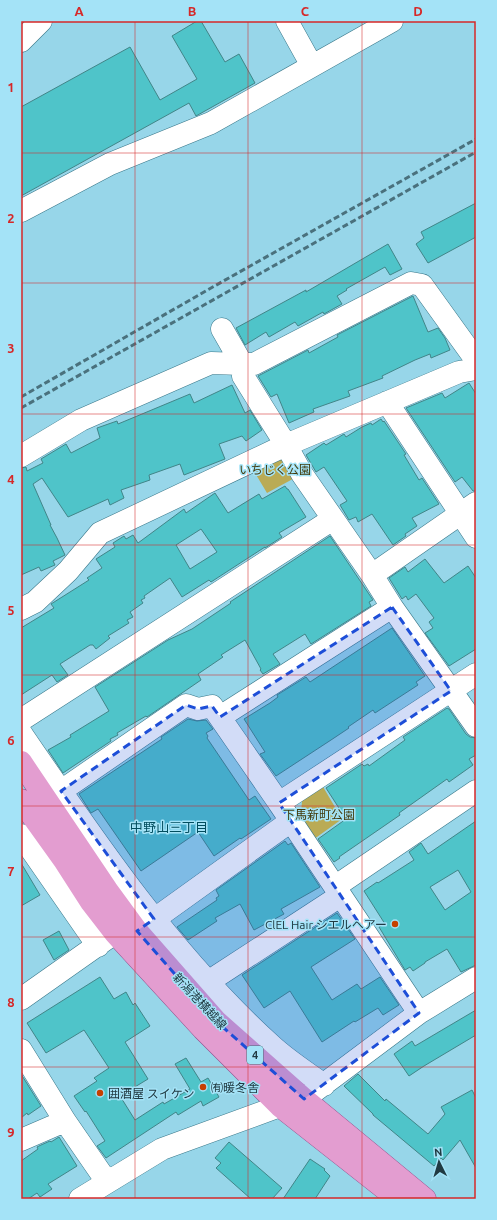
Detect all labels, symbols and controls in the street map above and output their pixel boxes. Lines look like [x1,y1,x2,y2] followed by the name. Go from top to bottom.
[74,4,84,18] text: A
[188,4,197,18] text: B
[301,4,310,18] text: C
[413,4,423,18] text: D
[7,80,15,94] text: 1
[7,211,15,225] text: 2
[7,341,15,355] text: 3
[239,463,311,476] park label: いちじく公園
[7,472,15,486] text: 4
[7,603,15,617] text: 5
[7,733,15,747] text: 6
[283,808,355,821] park label: 下馬新町公園
[130,820,208,834] district label: 中野山三丁目
[7,864,15,878] text: 7
[265,918,387,931] place label: ClEL Hair シエルヘアー
[390,919,400,929] marker: ClEL Hair シエルヘアー
[171,970,229,1032] street label: 新潟港横越線
[7,995,15,1009] text: 8
[247,1046,263,1064] road number: 4
[211,1081,259,1094] place label: ㈲暖冬舎
[198,1082,208,1092] marker: ㈲暖冬舎
[108,1087,194,1100] place label: 囲酒屋 スイケン
[95,1088,105,1098] marker: 囲酒屋 スイケン
[7,1125,15,1139] text: 9
[419,1142,459,1182] north arrow
[434,1146,443,1158] text: N

